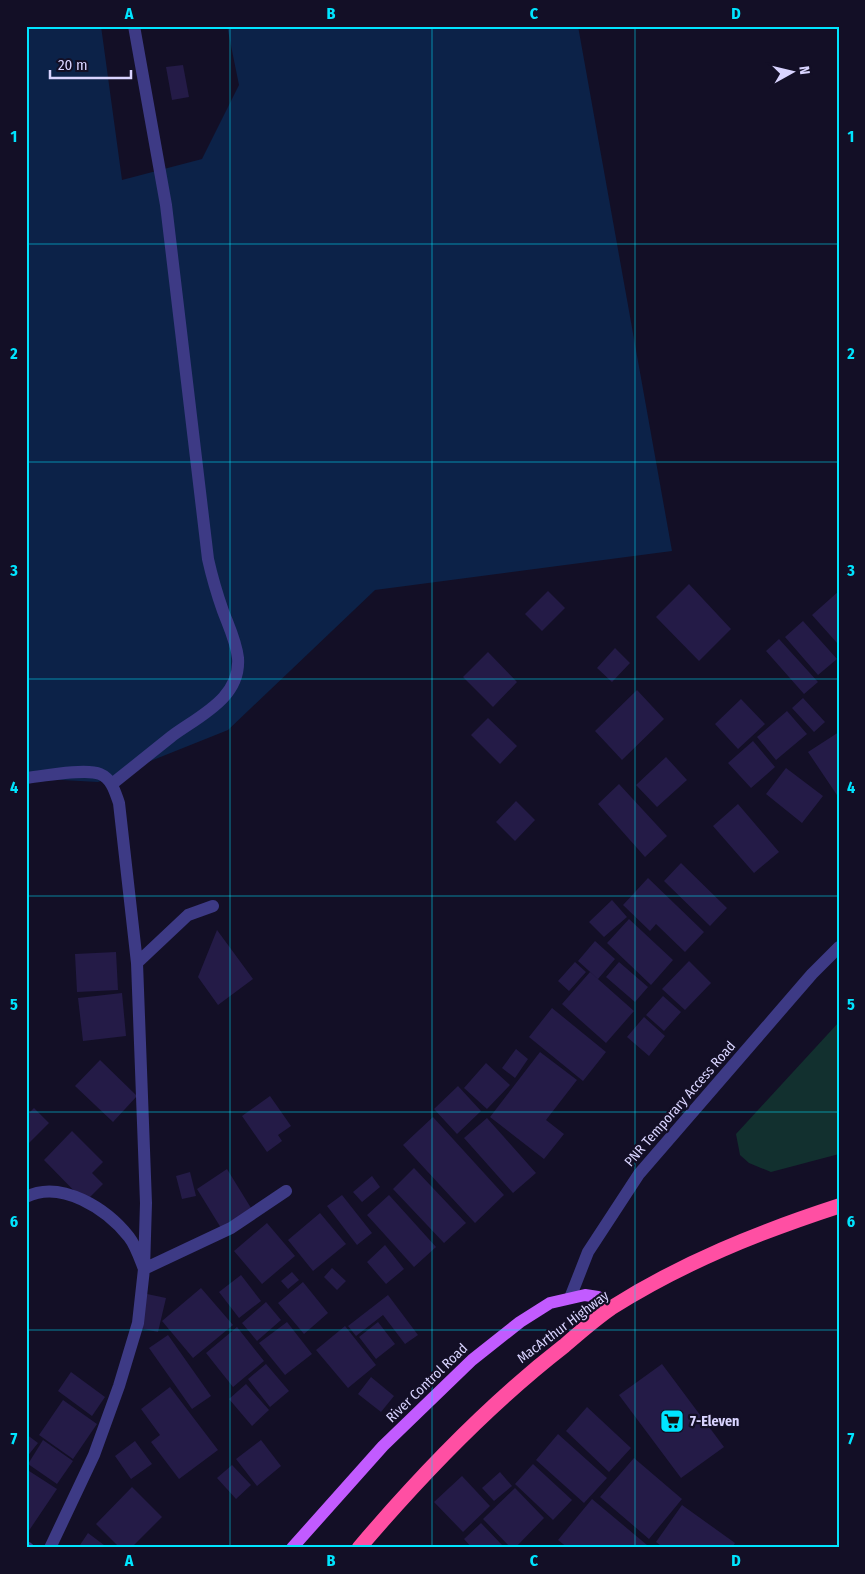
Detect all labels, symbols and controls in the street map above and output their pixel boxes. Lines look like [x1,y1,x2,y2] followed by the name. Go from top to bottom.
[124,4,134,23] text: A
[327,4,336,23] text: B
[530,4,539,23] text: C
[731,4,741,23] text: D
[50,48,131,80] scale bar
[768,48,818,98] north arrow
[58,56,88,74] text: 20 m
[795,65,813,76] text: N
[11,127,17,146] text: 1
[848,127,854,146] text: 1
[9,344,18,363] text: 2
[846,344,855,363] text: 2
[9,561,18,580] text: 3
[846,561,855,580] text: 3
[10,778,18,797] text: 4
[847,778,855,797] text: 4
[10,995,18,1014] text: 5
[847,995,855,1014] text: 5
[621,1038,739,1170] street label: PNR Temporary Access Road
[10,1212,18,1231] text: 6
[847,1212,855,1231] text: 6
[514,1287,613,1367] street label: MacArthur Highway
[383,1340,471,1426] street label: River Control Road
[659,1408,685,1434] supermarket icon: 7-Eleven
[690,1413,739,1430] place label: 7-Eleven
[11,1429,18,1448] text: 7
[848,1429,855,1448] text: 7
[124,1551,134,1570] text: A
[327,1551,336,1570] text: B
[530,1551,539,1570] text: C
[731,1551,741,1570] text: D

